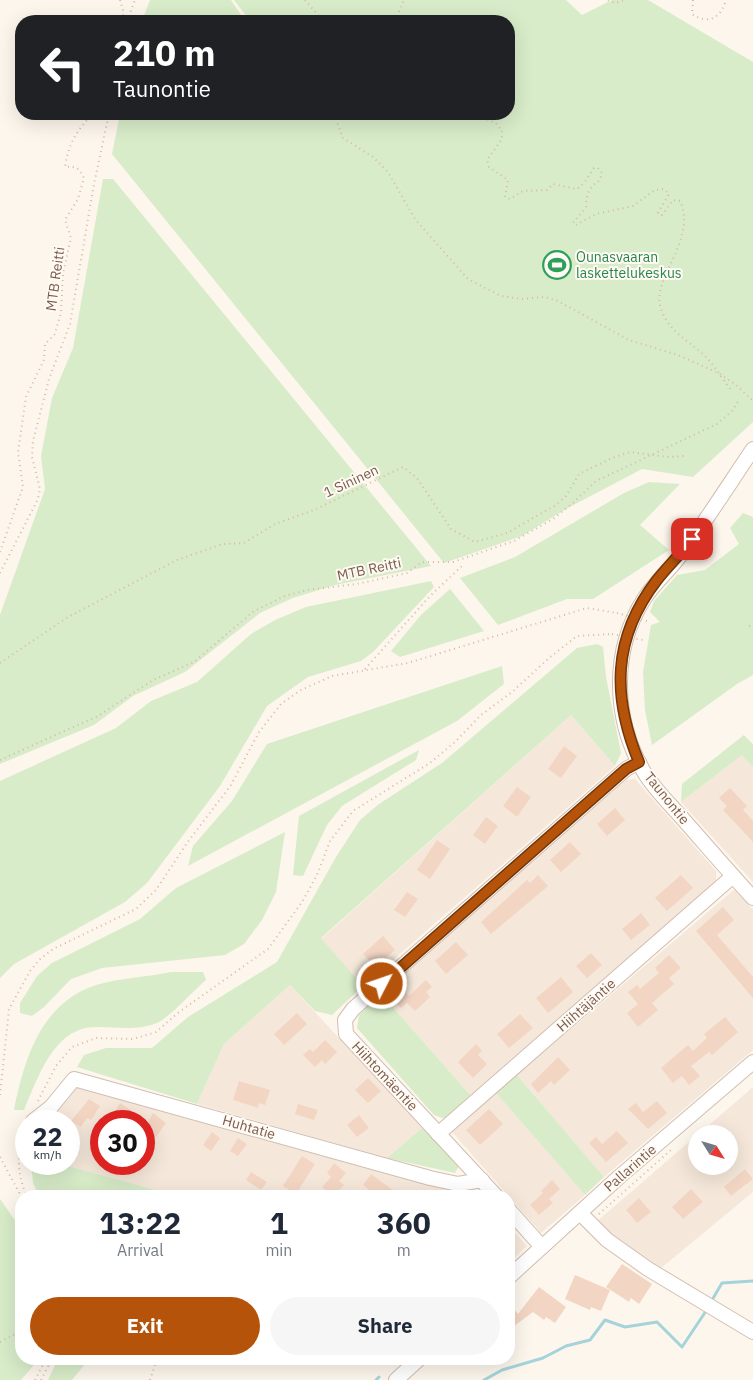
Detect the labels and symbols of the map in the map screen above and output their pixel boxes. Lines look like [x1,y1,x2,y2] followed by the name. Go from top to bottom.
[42,246,68,312] street label: MTB Reitti
[576,248,682,282] place label: Ounasvaaran laskettelukeskus
[542,250,572,280] sports icon: Ounasvaaran laskettelukeskus
[321,461,381,501] street label: 1 Sininen
[671,518,713,560] pin
[335,553,403,585] street label: MTB Reitti
[640,768,694,828] street label: Taunontie
[355,957,407,1009] position arrow
[553,974,619,1036] street label: Hiihtäjäntie
[348,1037,422,1115] street label: Hiihtomäentie
[90,1110,155,1175] speed limit sign: 30
[220,1111,278,1143] street label: Huhtatie
[688,1125,738,1175] north arrow
[600,1140,660,1196] street label: Pallarintie

